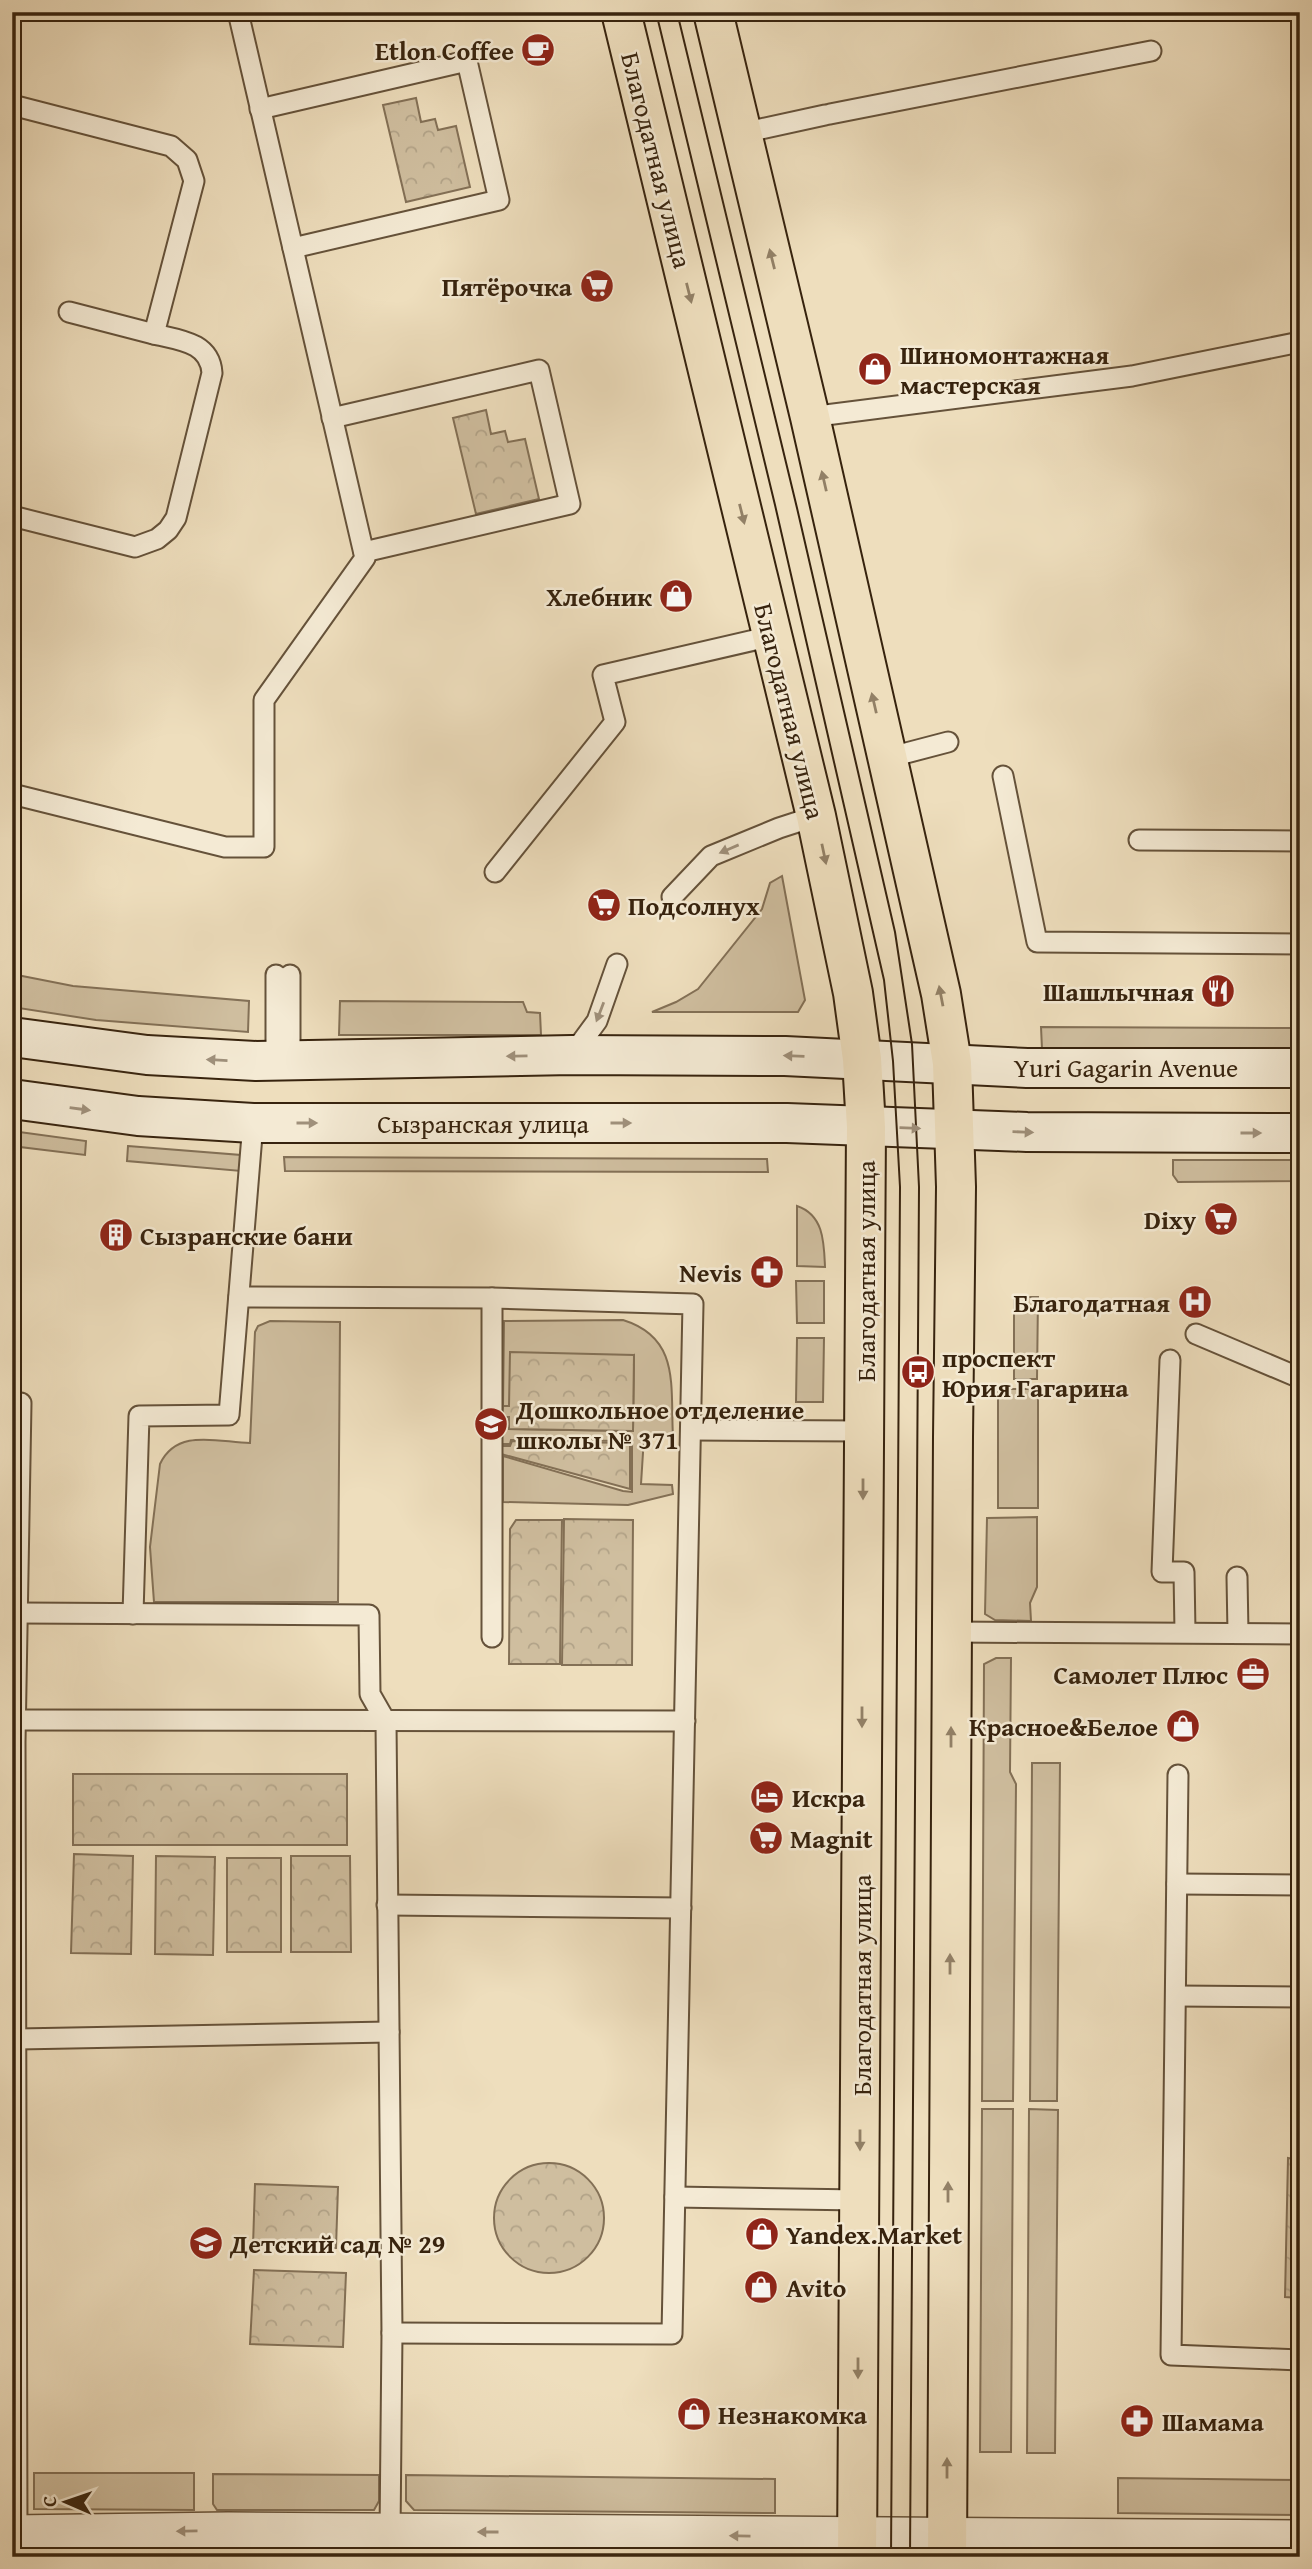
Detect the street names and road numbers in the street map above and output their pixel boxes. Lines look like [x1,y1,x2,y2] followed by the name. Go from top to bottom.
[611,48,703,273] street label: Благодатная улица
[744,599,836,824] street label: Благодатная улица
[1014,1048,1238,1087] street label: Yuri Gagarin Avenue
[377,1104,589,1143] street label: Сызранская улица
[846,1160,885,1382] street label: Благодатная улица
[842,1874,881,2096] street label: Благодатная улица

